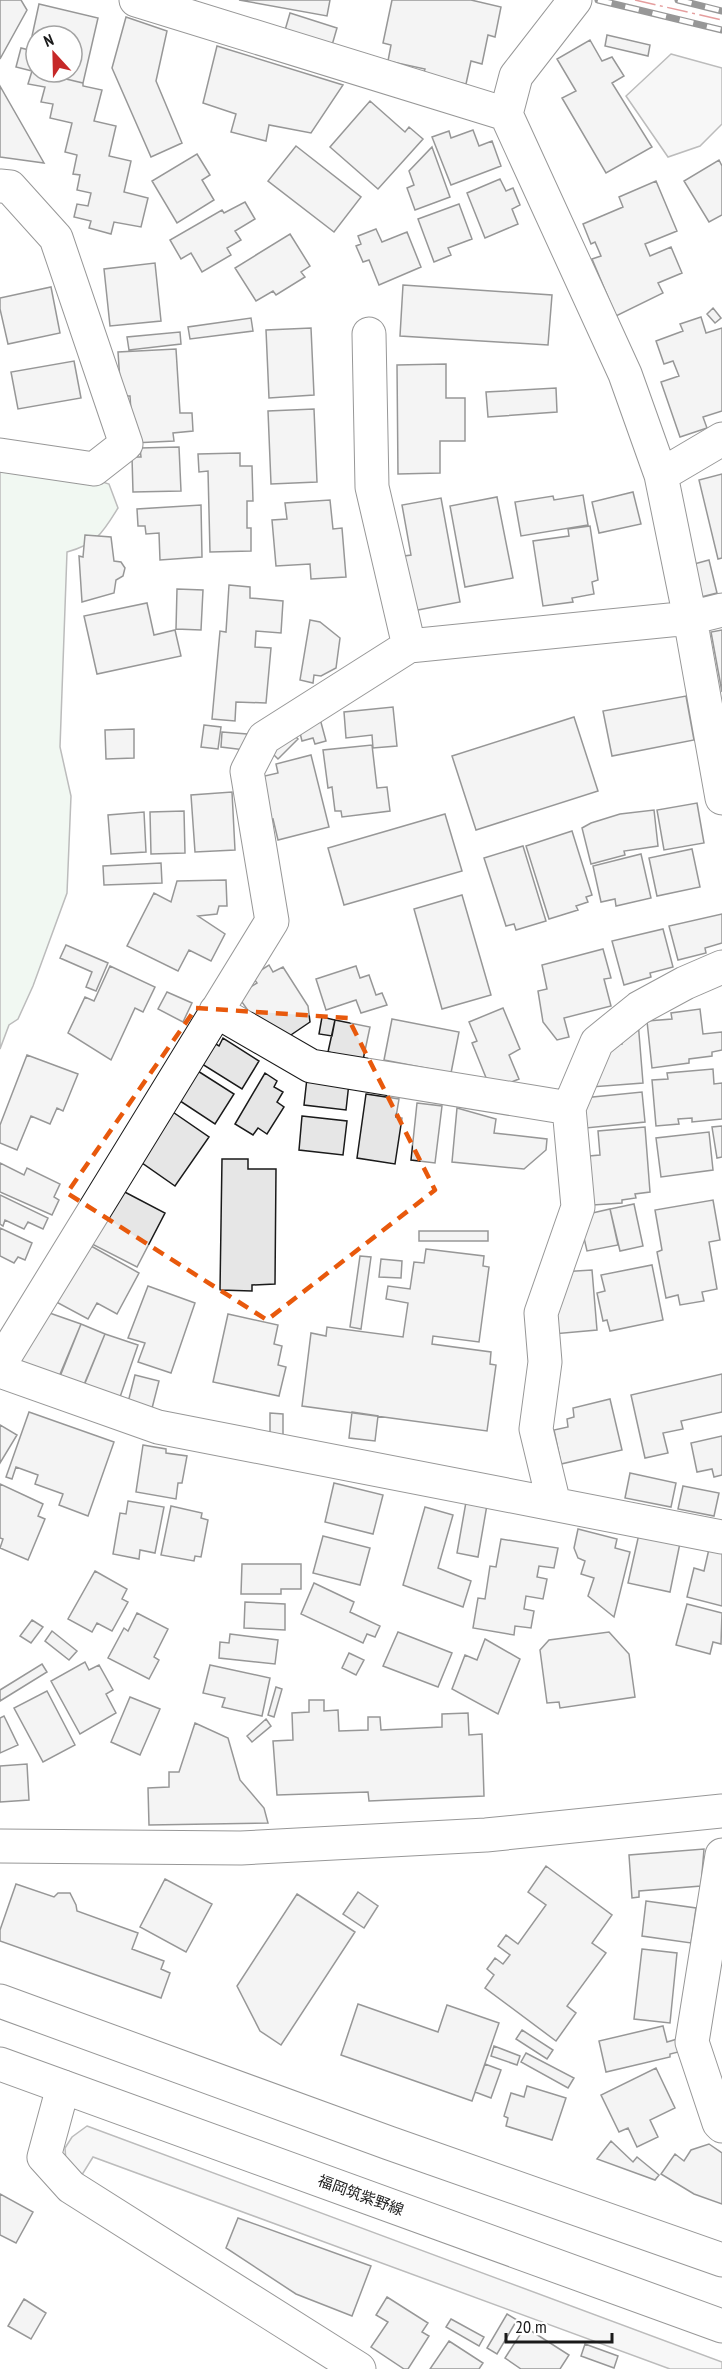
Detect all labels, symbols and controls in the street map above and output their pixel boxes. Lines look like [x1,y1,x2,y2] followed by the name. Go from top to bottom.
[24,24,84,84] north arrow
[41,29,56,51] text: N
[315,2171,407,2219] street label: 福岡筑紫野線
[506,2306,612,2344] scale bar
[515,2315,547,2338] text: 20 m

